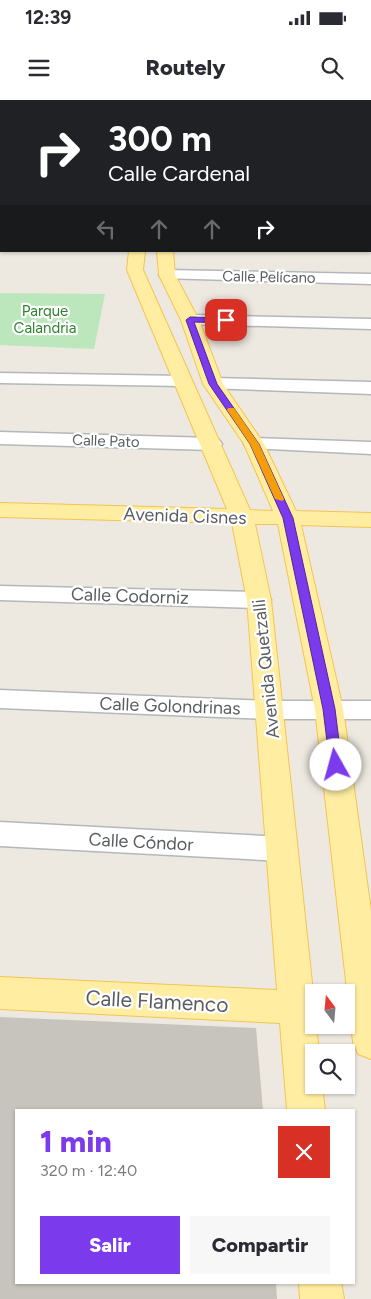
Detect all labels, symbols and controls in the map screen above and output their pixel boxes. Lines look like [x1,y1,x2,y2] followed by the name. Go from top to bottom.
[25,6,71,29] text: 12:39
[25,54,53,82] icon: menu
[146,54,225,81] text: Routely
[318,54,346,82] icon: search
[108,118,212,160] text: 300 m
[25,120,90,185] icon: right
[108,160,250,187] text: Calle Cardenal
[92,215,120,243] icon: left
[145,215,173,243] icon: ahead
[198,215,226,243] icon: ahead
[251,215,279,243] icon: right
[222,267,316,287] street label: Calle Pelícano
[205,299,247,341] pin
[14,302,76,337] park label: Parque Calandria
[212,306,240,334] icon: arrive
[72,431,140,451] street label: Calle Pato
[123,503,247,529] street label: Avenida Cisnes
[71,583,189,609] street label: Calle Codorniz
[248,598,284,740] street label: Avenida Quetzalli
[99,693,241,719] street label: Calle Golondrinas
[309,738,361,790] position arrow
[88,828,194,856] street label: Calle Cóndor
[305,984,355,1034] north arrow
[305,984,355,1094] map controls
[85,985,229,1017] street label: Calle Flamenco
[305,1044,355,1094] button: search
[40,1123,112,1160] text: 1 min
[278,1126,330,1178] button: close
[40,1161,137,1180] text: 320 m · 12:40
[40,1216,180,1274] button: Salir
[190,1216,330,1274] button: Compartir

